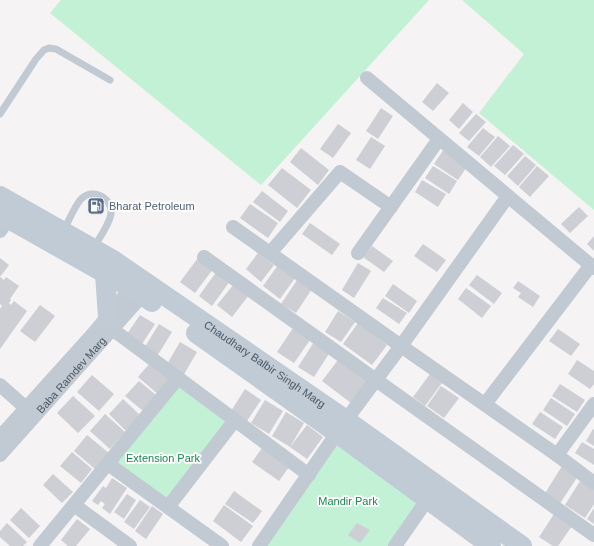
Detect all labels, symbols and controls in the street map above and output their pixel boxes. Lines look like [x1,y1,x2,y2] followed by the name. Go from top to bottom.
[86,196,106,216] fuel station icon: Bharat Petroleum
[109,200,195,212] place label: Bharat Petroleum
[202,318,328,410] street label: Chaudhary Balbir Singh Marg
[34,335,108,416] street label: Baba Ramdev Marg
[126,452,200,464] park label: Extension Park
[318,495,378,507] park label: Mandir Park

